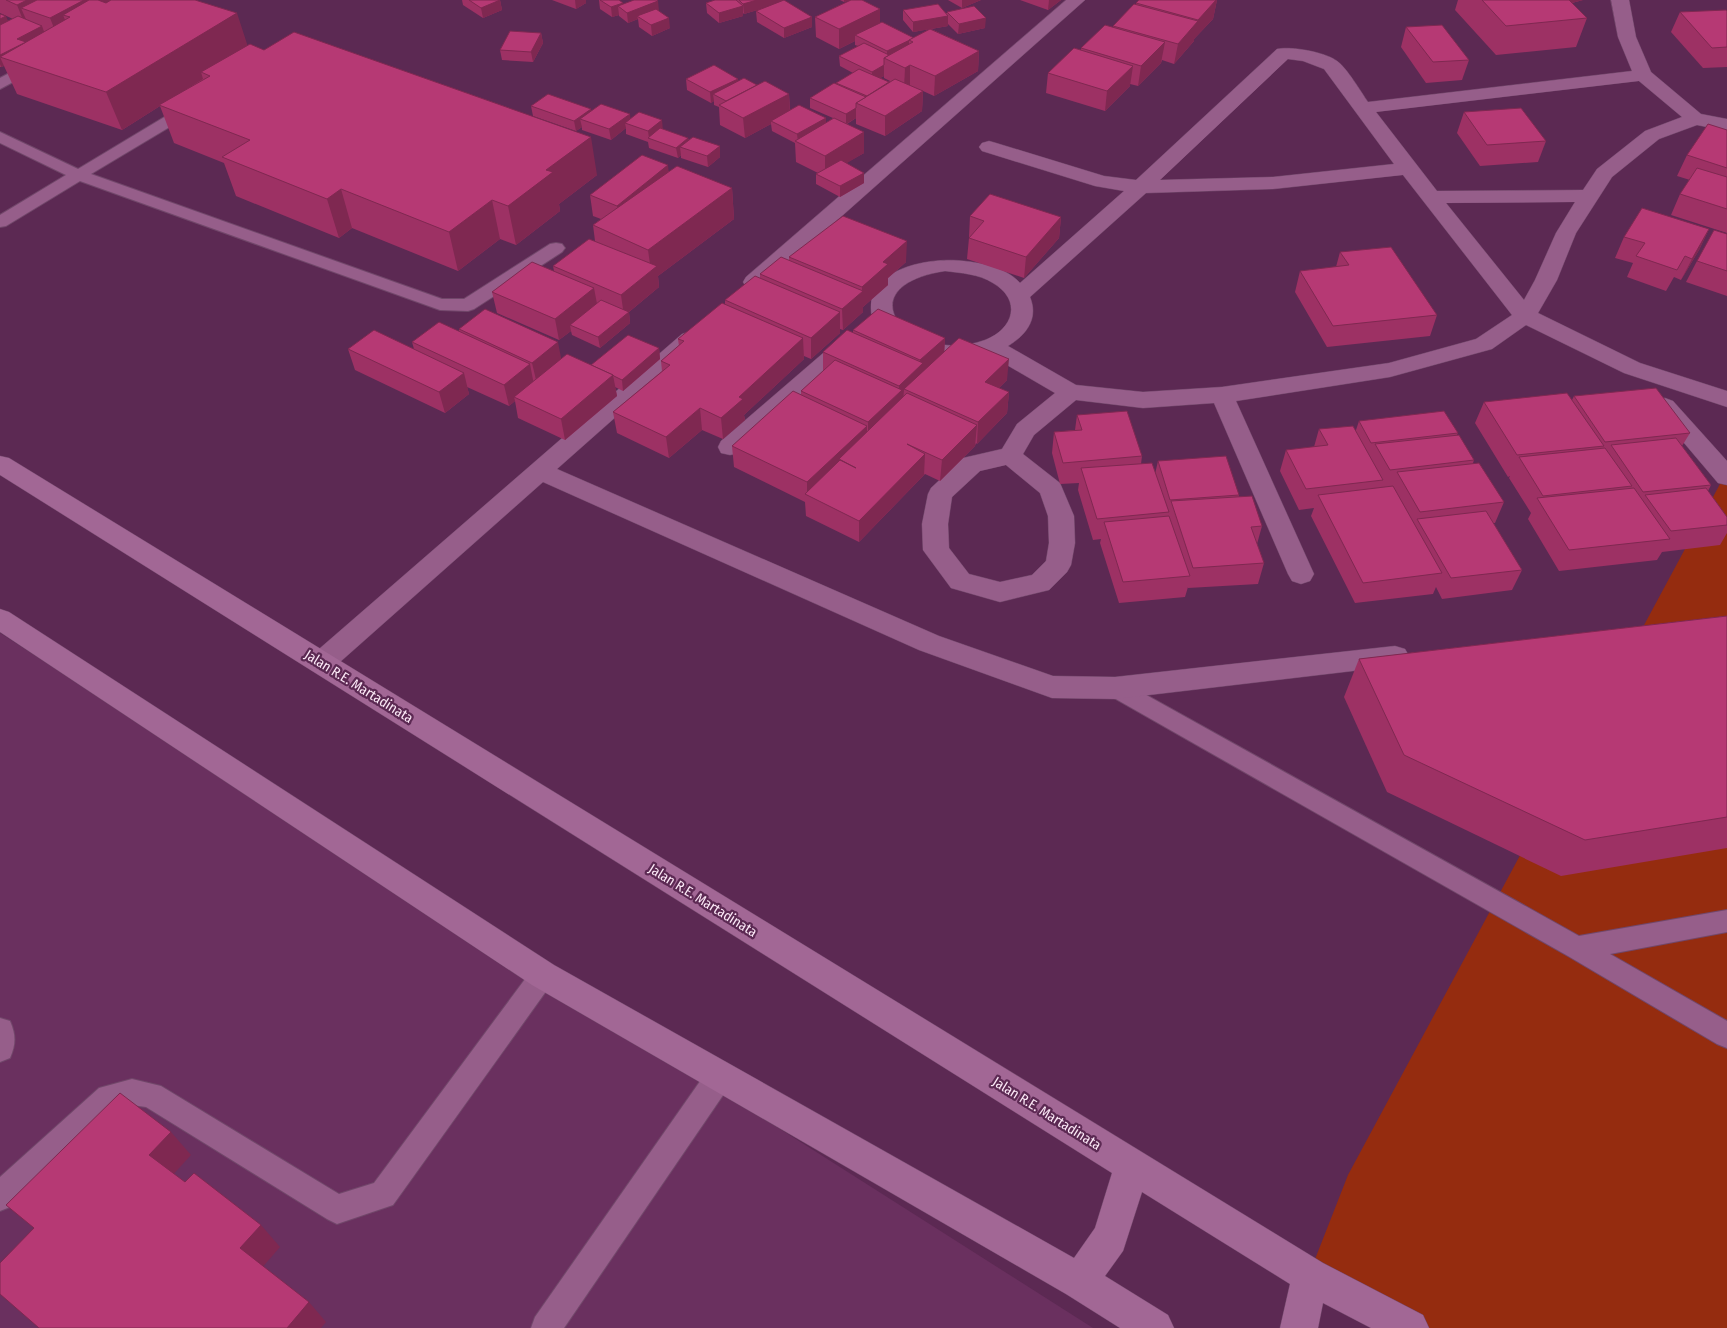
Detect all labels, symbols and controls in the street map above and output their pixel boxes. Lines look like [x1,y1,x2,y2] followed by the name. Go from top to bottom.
[301,646,416,727] street label: Jalan R.E. Martadinata
[645,860,760,941] street label: Jalan R.E. Martadinata
[989,1073,1104,1154] street label: Jalan R.E. Martadinata

